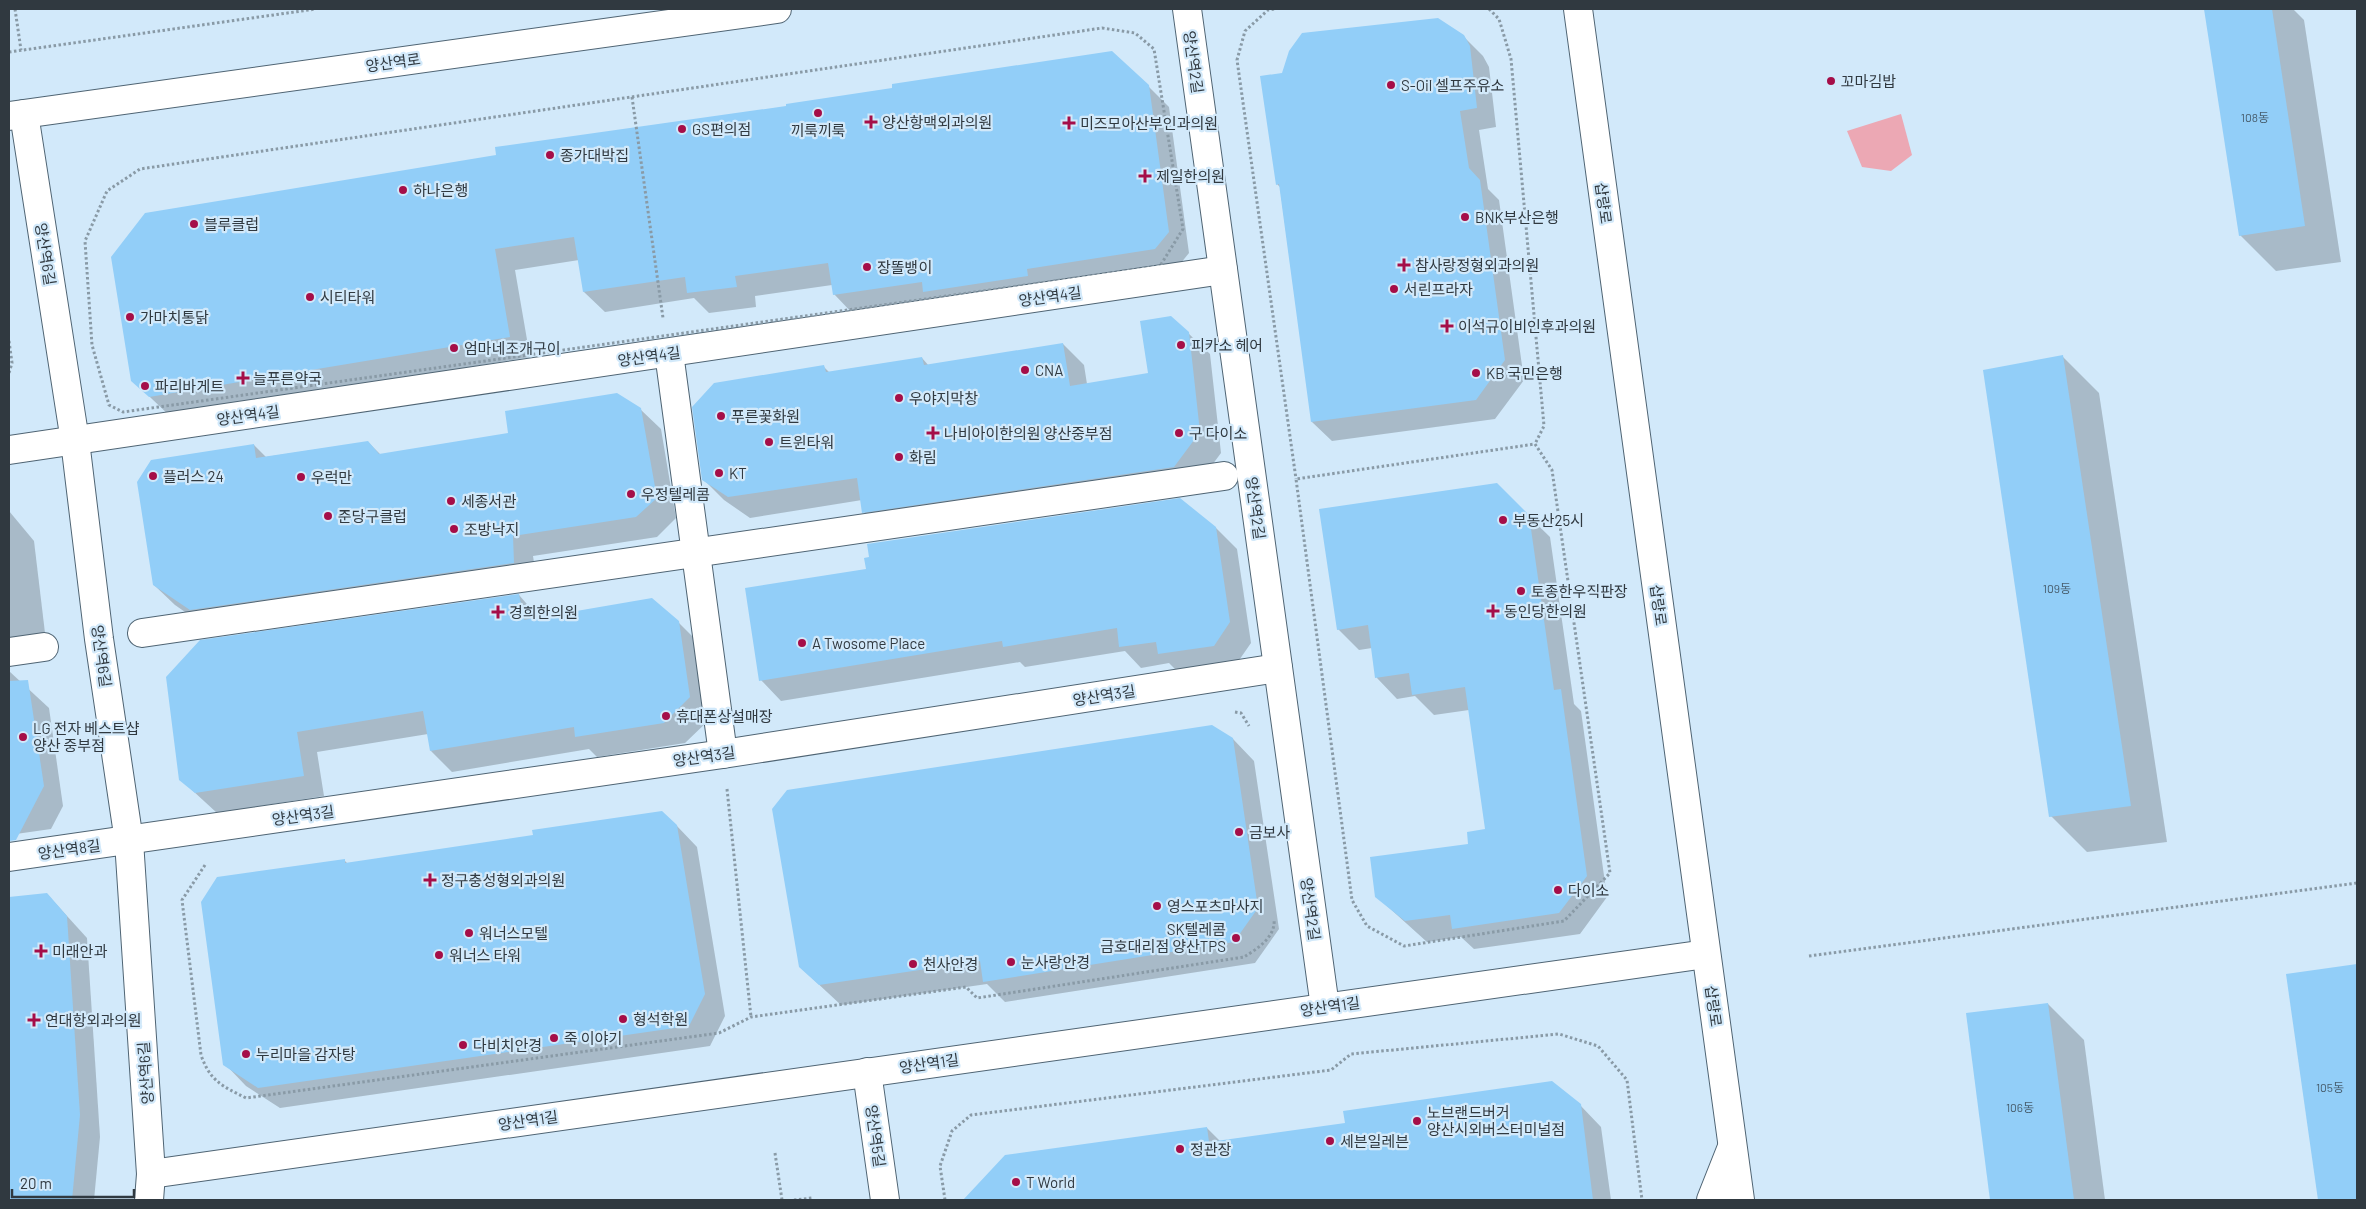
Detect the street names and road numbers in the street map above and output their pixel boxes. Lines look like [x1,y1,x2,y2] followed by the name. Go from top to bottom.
[1181,29,1207,95] street label: 양산역2길
[364,49,422,75] street label: 양산역로
[1592,181,1616,225] street label: 삽량로
[32,222,60,286] street label: 양산역6길
[1017,283,1083,309] street label: 양산역4길
[616,343,682,369] street label: 양산역4길
[215,402,281,428] street label: 양산역4길
[1243,475,1269,541] street label: 양산역2길
[1647,583,1671,627] street label: 삽량로
[89,624,115,688] street label: 양산역6길
[1072,681,1136,709] street label: 양산역3길
[672,743,736,769] street label: 양산역3길
[271,802,335,828] street label: 양산역3길
[37,836,101,862] street label: 양산역8길
[1298,876,1324,942] street label: 양산역2길
[1702,984,1726,1028] street label: 삽량로
[1299,993,1361,1019] street label: 양산역1길
[134,1041,156,1105] street label: 양산역6길
[898,1050,960,1076] street label: 양산역1길
[863,1104,889,1168] street label: 양산역5길
[497,1107,559,1133] street label: 양산역1길

